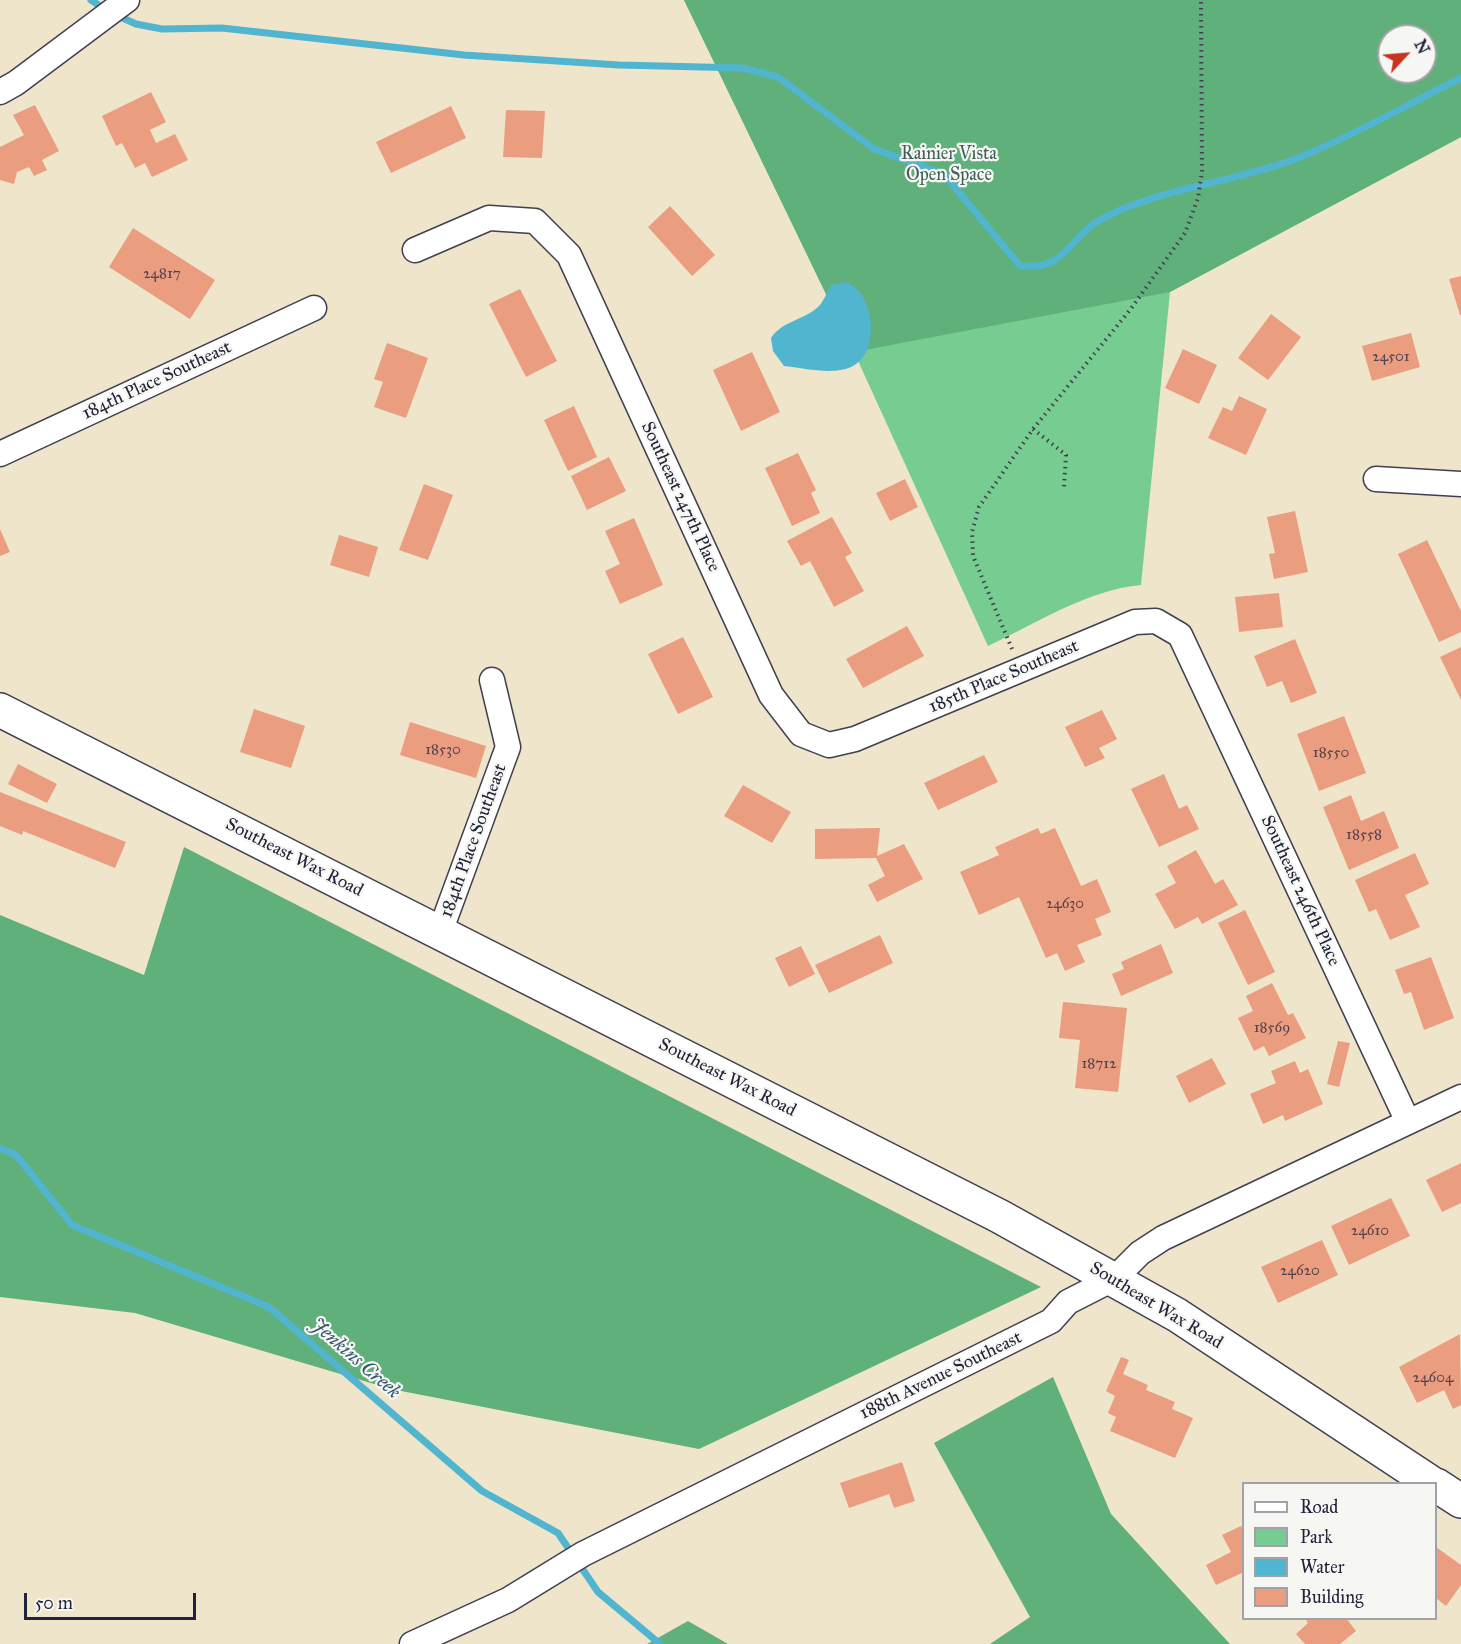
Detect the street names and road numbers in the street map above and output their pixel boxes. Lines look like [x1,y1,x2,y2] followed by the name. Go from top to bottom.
[79,337,235,425] street label: 184th Place Southeast
[636,418,724,576] street label: Southeast 247th Place
[926,636,1082,718] street label: 185th Place Southeast
[436,761,512,921] street label: 184th Place Southeast
[1256,812,1344,970] street label: Southeast 246th Place
[222,814,366,902] street label: Southeast Wax Road
[655,1034,799,1122] street label: Southeast Wax Road
[1086,1258,1226,1354] street label: Southeast Wax Road
[856,1327,1026,1425] street label: 188th Avenue Southeast

